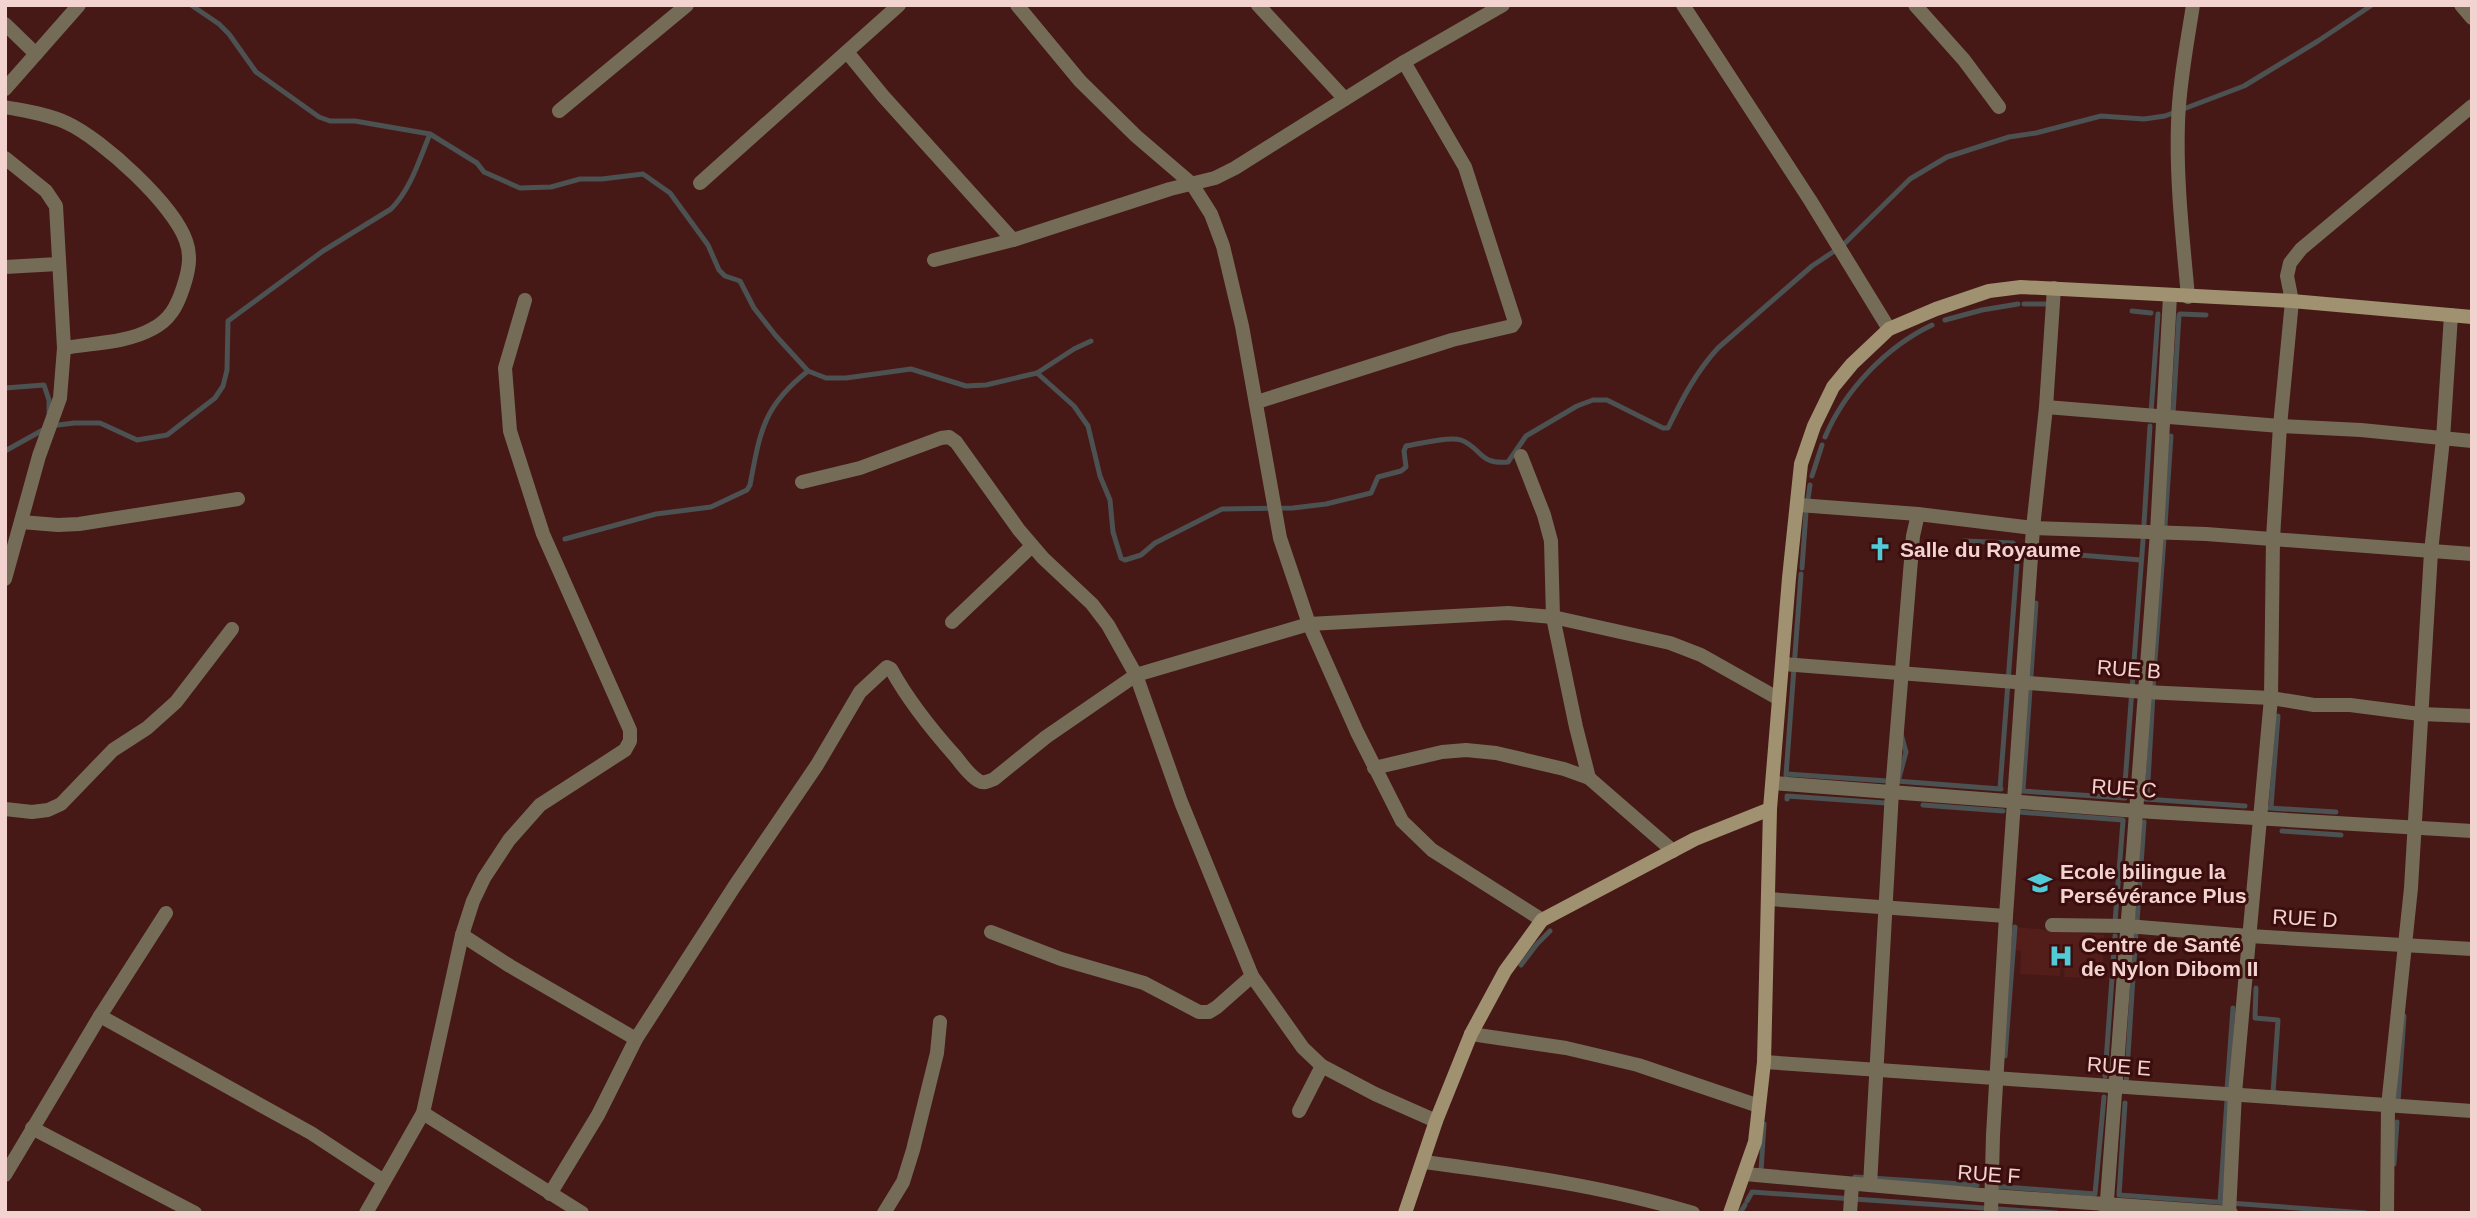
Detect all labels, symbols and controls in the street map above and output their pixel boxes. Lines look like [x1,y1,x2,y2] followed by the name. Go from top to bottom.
[1866,535,1894,563] church icon: Salle du Royaume
[1900,538,2081,561] place label: Salle du Royaume
[2096,655,2162,683] street label: RUE B
[2091,774,2157,802] street label: RUE C
[2060,860,2247,907] place label: Ecole bilingue la Persévérance Plus
[2026,869,2054,897] school or university icon: Ecole bilingue la Persévérance Plus
[2272,905,2338,931] street label: RUE D
[2081,933,2258,980] place label: Centre de Santé de Nylon Dibom II
[2047,942,2075,970] hospital icon: Centre de Santé de Nylon Dibom II
[2086,1052,2152,1080] street label: RUE E
[1957,1160,2021,1188] street label: RUE F

